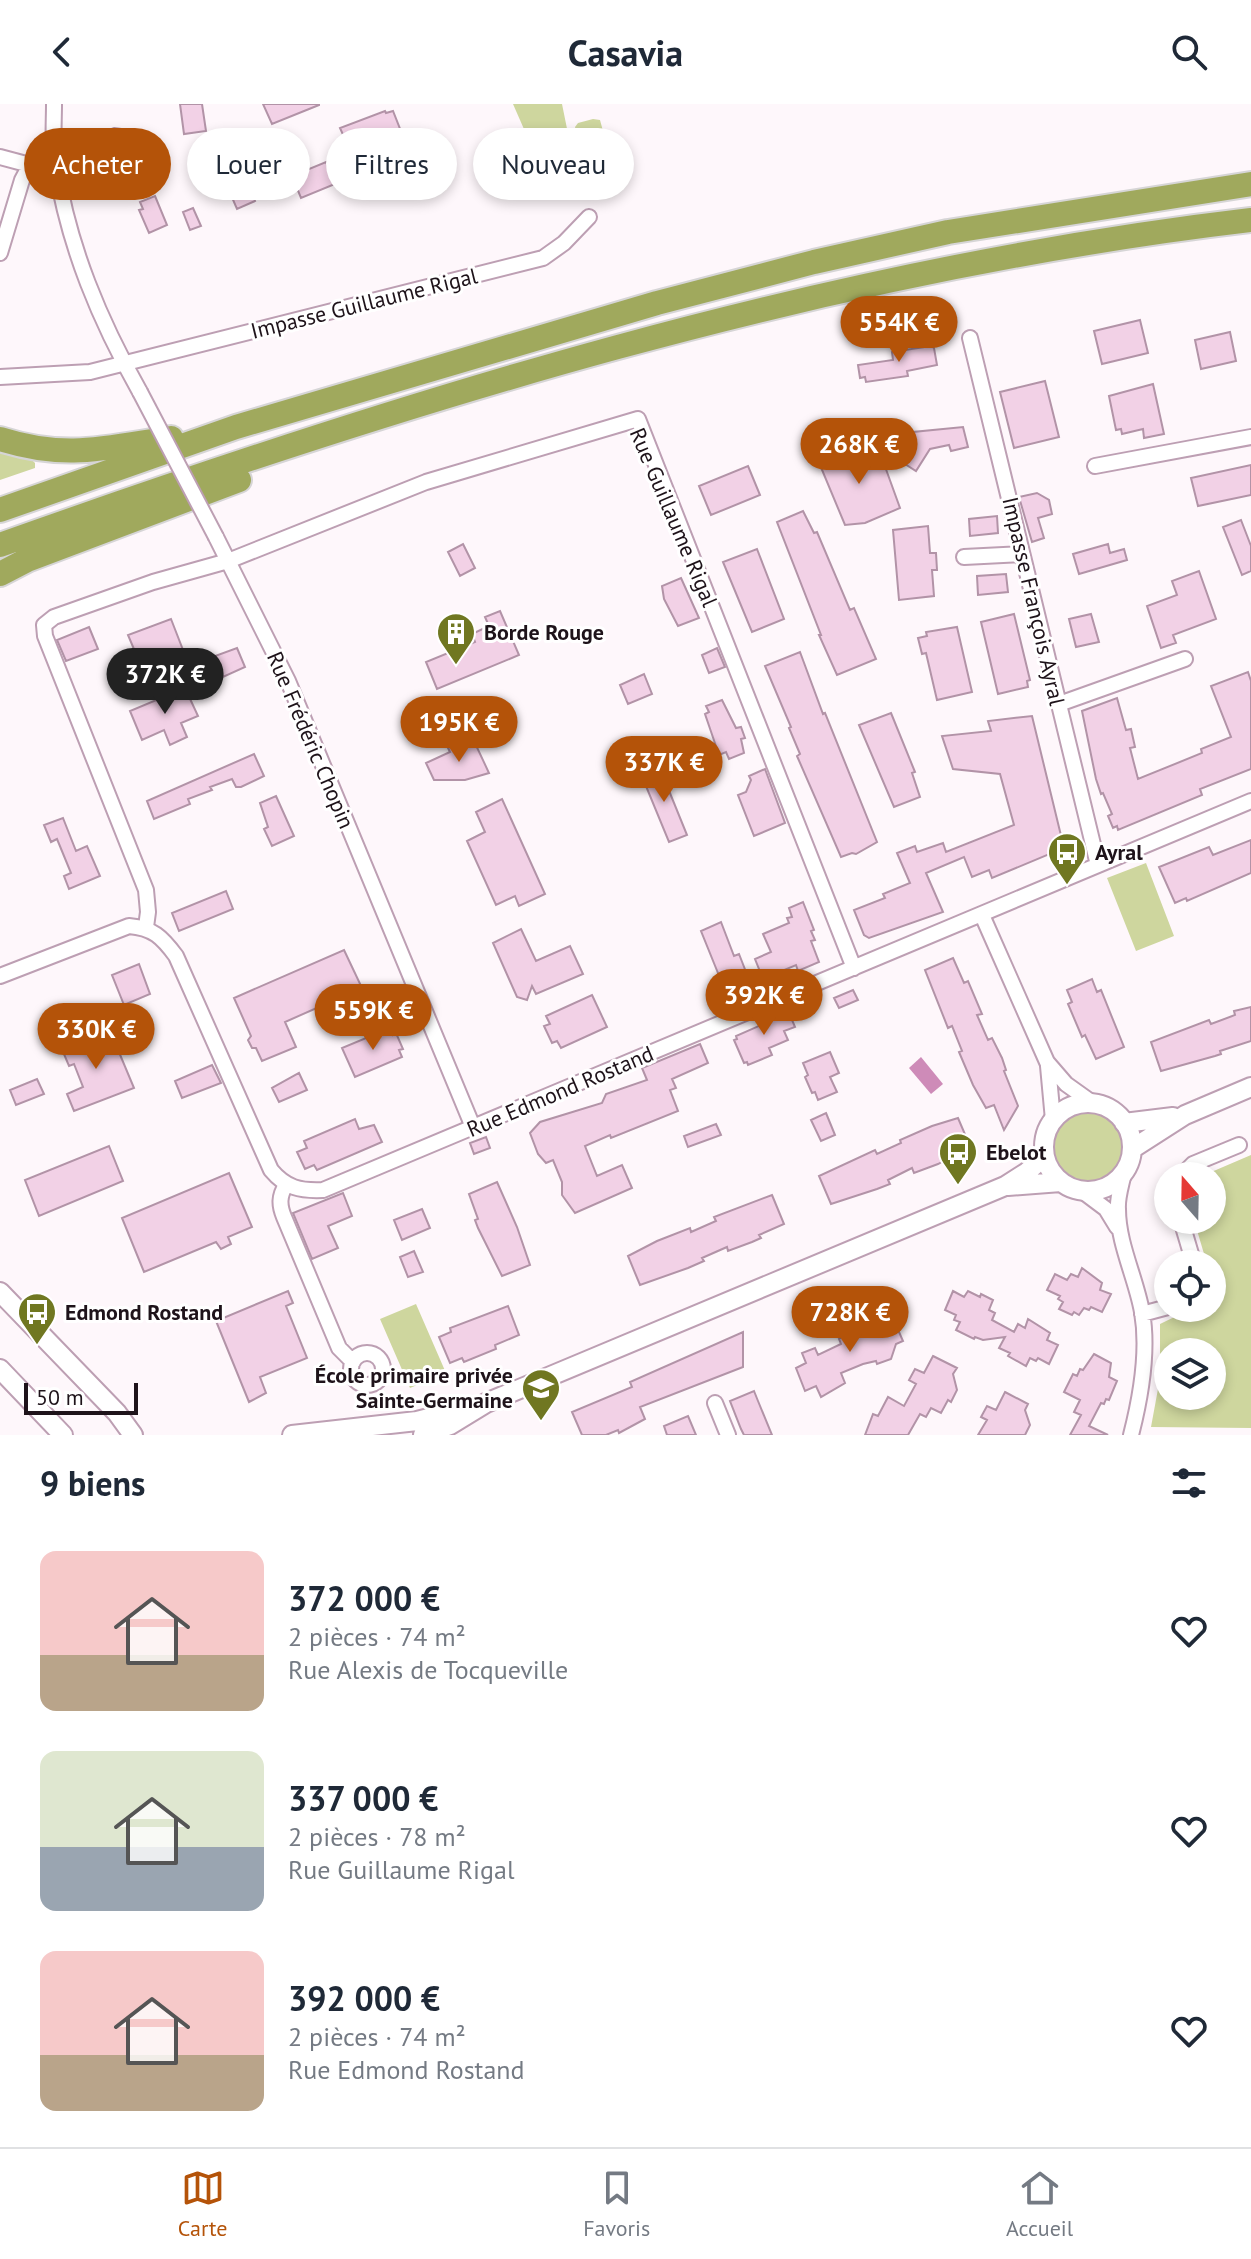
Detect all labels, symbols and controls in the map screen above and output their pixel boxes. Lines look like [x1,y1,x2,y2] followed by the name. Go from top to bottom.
[568,29,683,76] text: Casavia
[40,30,84,74] icon: back
[1167,30,1211,74] icon: search
[24,128,171,200] chip: Acheter
[187,128,310,200] chip: Louer
[326,128,457,200] chip: Filtres
[473,128,634,200] chip: Nouveau
[248,261,481,345] street label: Impasse Guillaume Rigal
[834,296,964,364] pin: 554K €
[859,305,939,338] text: 554K €
[794,418,924,486] pin: 268K €
[624,423,725,611] street label: Rue Guillaume Rigal
[819,427,899,460] text: 268K €
[996,494,1072,709] street label: Impasse François Ayral
[435,611,477,666] building icon: Borde Rouge
[484,618,604,646] place label: Borde Rouge
[261,647,361,833] street label: Rue Frédéric Chopin
[100,648,230,716] pin: 372K €
[125,657,205,690] text: 372K €
[394,696,524,764] pin: 195K €
[419,705,499,738] text: 195K €
[599,736,729,804] pin: 337K €
[624,745,704,778] text: 337K €
[1046,831,1088,886] bus stop icon: Ayral
[1095,838,1143,866] place label: Ayral
[699,969,829,1037] pin: 392K €
[724,978,804,1011] text: 392K €
[308,984,438,1052] pin: 559K €
[333,993,413,1026] text: 559K €
[31,1003,161,1071] pin: 330K €
[56,1012,136,1045] text: 330K €
[462,1039,658,1143] street label: Rue Edmond Rostand
[937,1131,979,1186] bus stop icon: Ebelot
[986,1138,1047,1166] place label: Ebelot
[1154,1162,1226,1234] north arrow
[1154,1162,1226,1410] map controls
[1154,1250,1226,1322] button: locate
[785,1286,915,1354] pin: 728K €
[16,1291,58,1346] bus stop icon: Edmond Rostand
[810,1295,890,1328] text: 728K €
[65,1298,223,1326] place label: Edmond Rostand
[1154,1338,1226,1410] button: layers
[315,1361,513,1414] place label: École primaire privée Sainte-Germaine
[520,1367,562,1422] school or university icon: École primaire privée Sainte-Germaine
[24,1379,138,1415] scale bar
[36,1383,84,1411] text: 50 m
[40,1461,145,1505] text: 9 biens
[1167,1461,1211,1505] icon: filters
[288,1576,440,1620] text: 372 000 €
[104,1583,200,1679] icon: home
[1167,1609,1211,1653] icon: heart
[288,1620,466,1653] text: 2 pièces · 74 m²
[288,1653,568,1686] text: Rue Alexis de Tocqueville
[288,1776,438,1820] text: 337 000 €
[104,1783,200,1879] icon: home
[1167,1809,1211,1853] icon: heart
[288,1820,466,1853] text: 2 pièces · 78 m²
[288,1853,515,1886] text: Rue Guillaume Rigal
[288,1976,440,2020] text: 392 000 €
[104,1983,200,2079] icon: home
[1167,2009,1211,2053] icon: heart
[288,2020,466,2053] text: 2 pièces · 74 m²
[288,2053,525,2086] text: Rue Edmond Rostand
[178,2166,227,2242] tab: Carte
[583,2166,650,2242] tab: Favoris
[1006,2166,1073,2242] tab: Accueil

